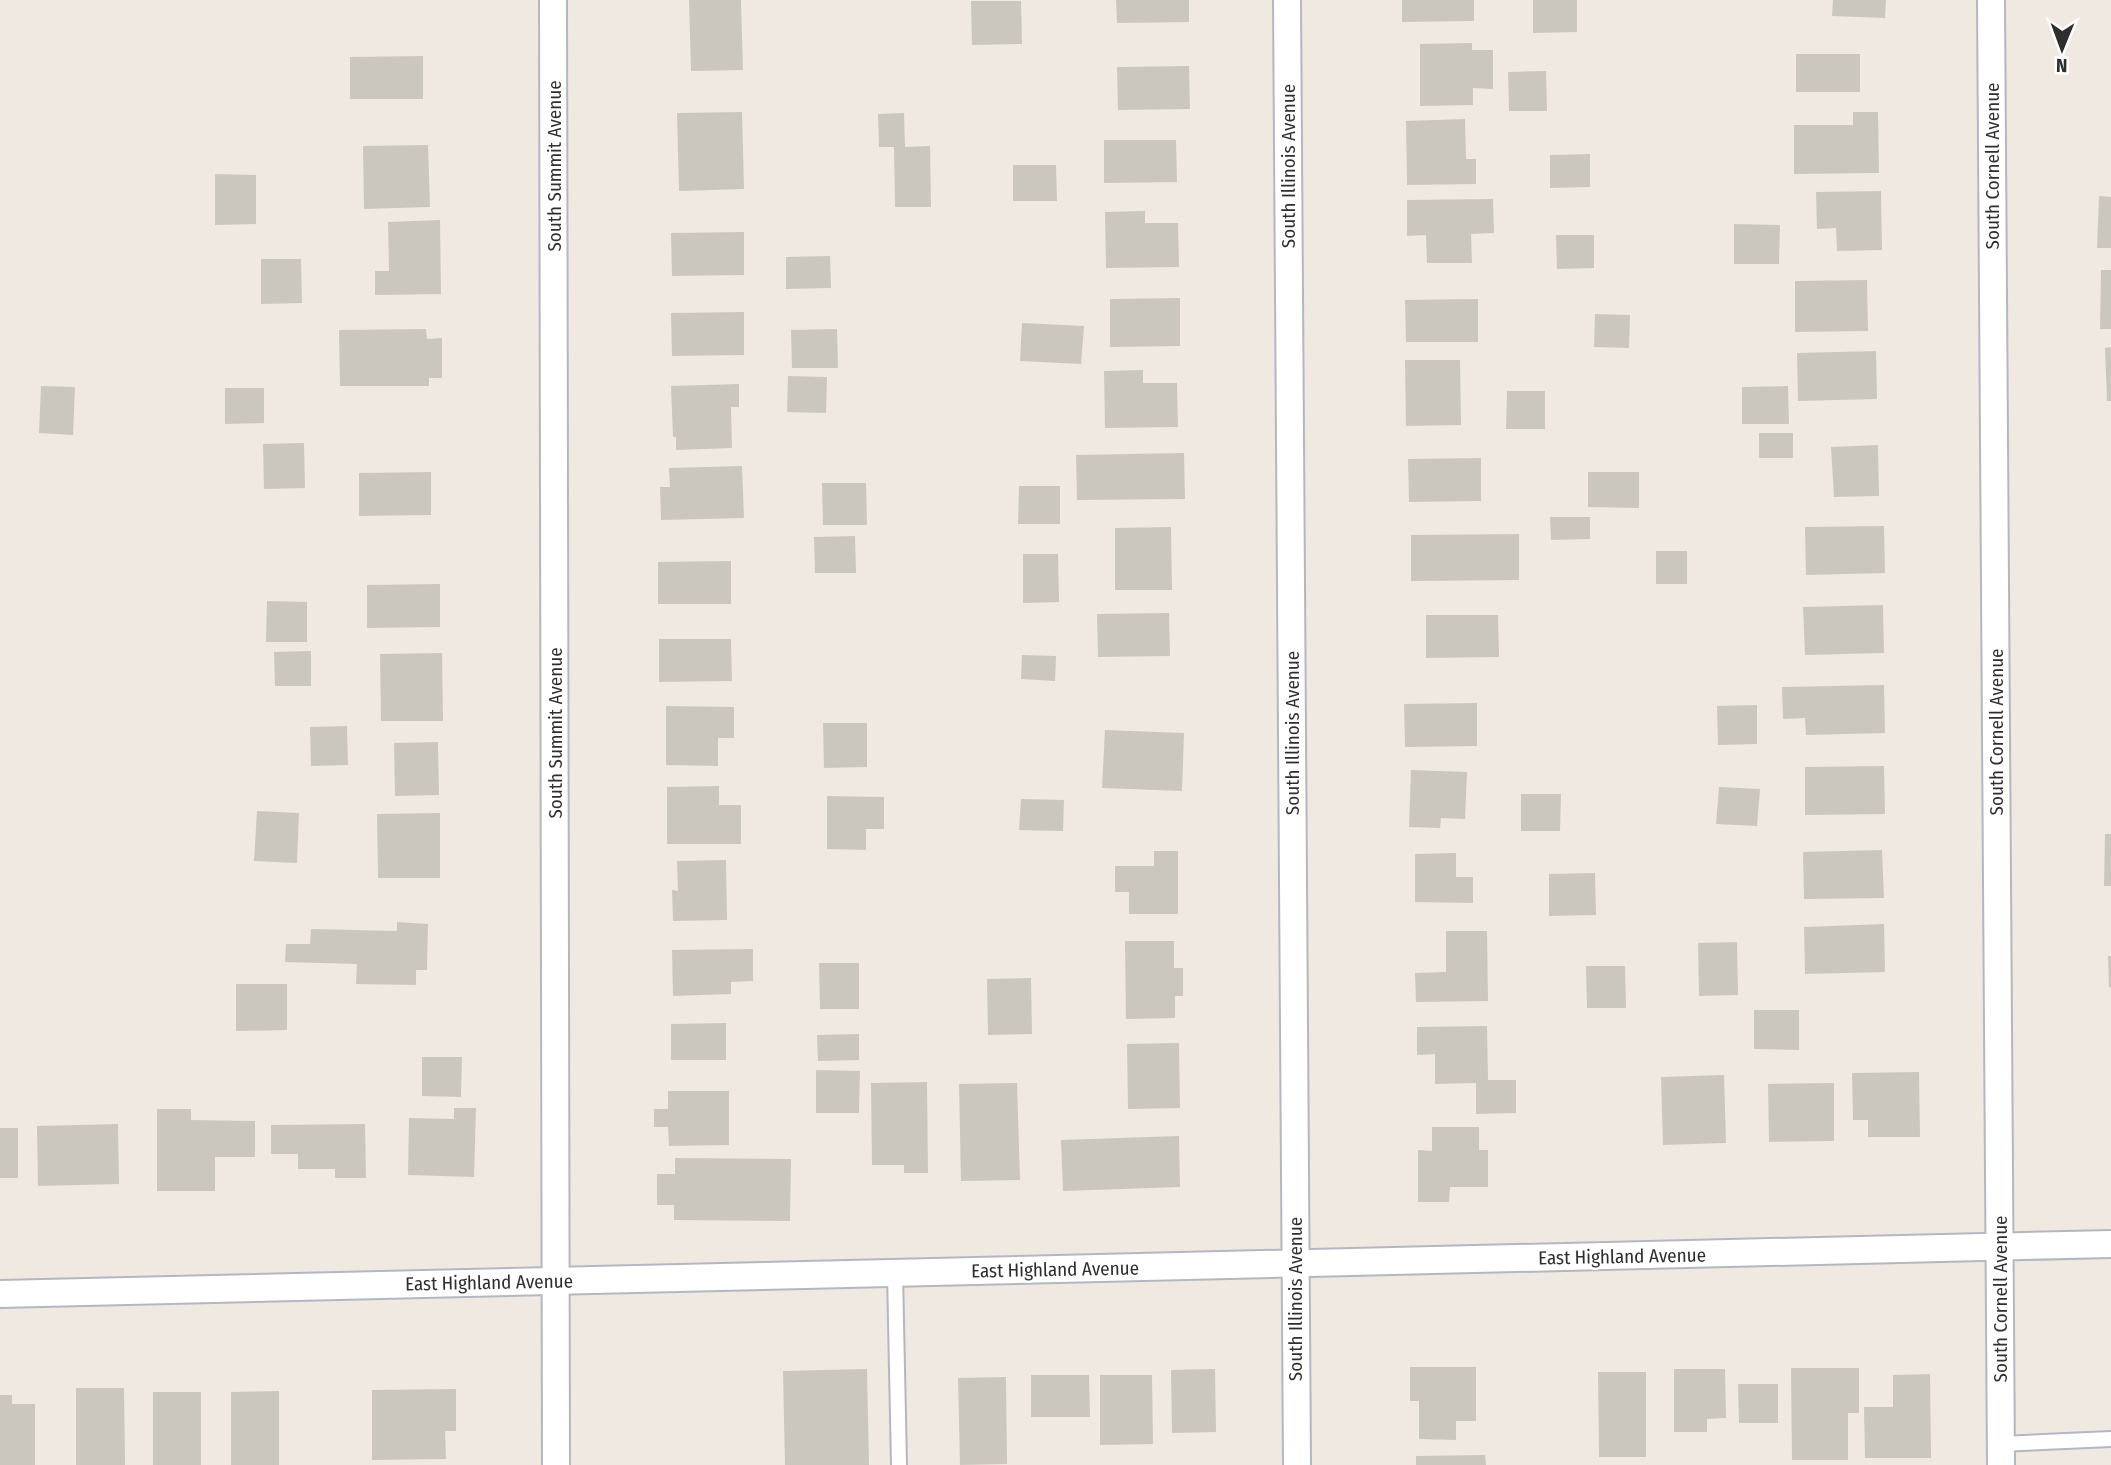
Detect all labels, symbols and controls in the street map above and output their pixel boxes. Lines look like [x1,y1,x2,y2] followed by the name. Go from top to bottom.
[2027,14,2097,84] north arrow
[2056,54,2068,77] text: N
[543,80,566,252] street label: South Summit Avenue
[1981,83,2004,249] street label: South Cornell Avenue
[1277,84,1300,248] street label: South Illinois Avenue
[544,647,567,819] street label: South Summit Avenue
[1985,649,2008,815] street label: South Cornell Avenue
[1281,651,1304,815] street label: South Illinois Avenue
[1989,1216,2012,1382] street label: South Cornell Avenue
[1284,1217,1307,1381] street label: South Illinois Avenue
[1538,1244,1706,1269] street label: East Highland Avenue
[971,1257,1139,1282] street label: East Highland Avenue
[405,1270,573,1295] street label: East Highland Avenue

